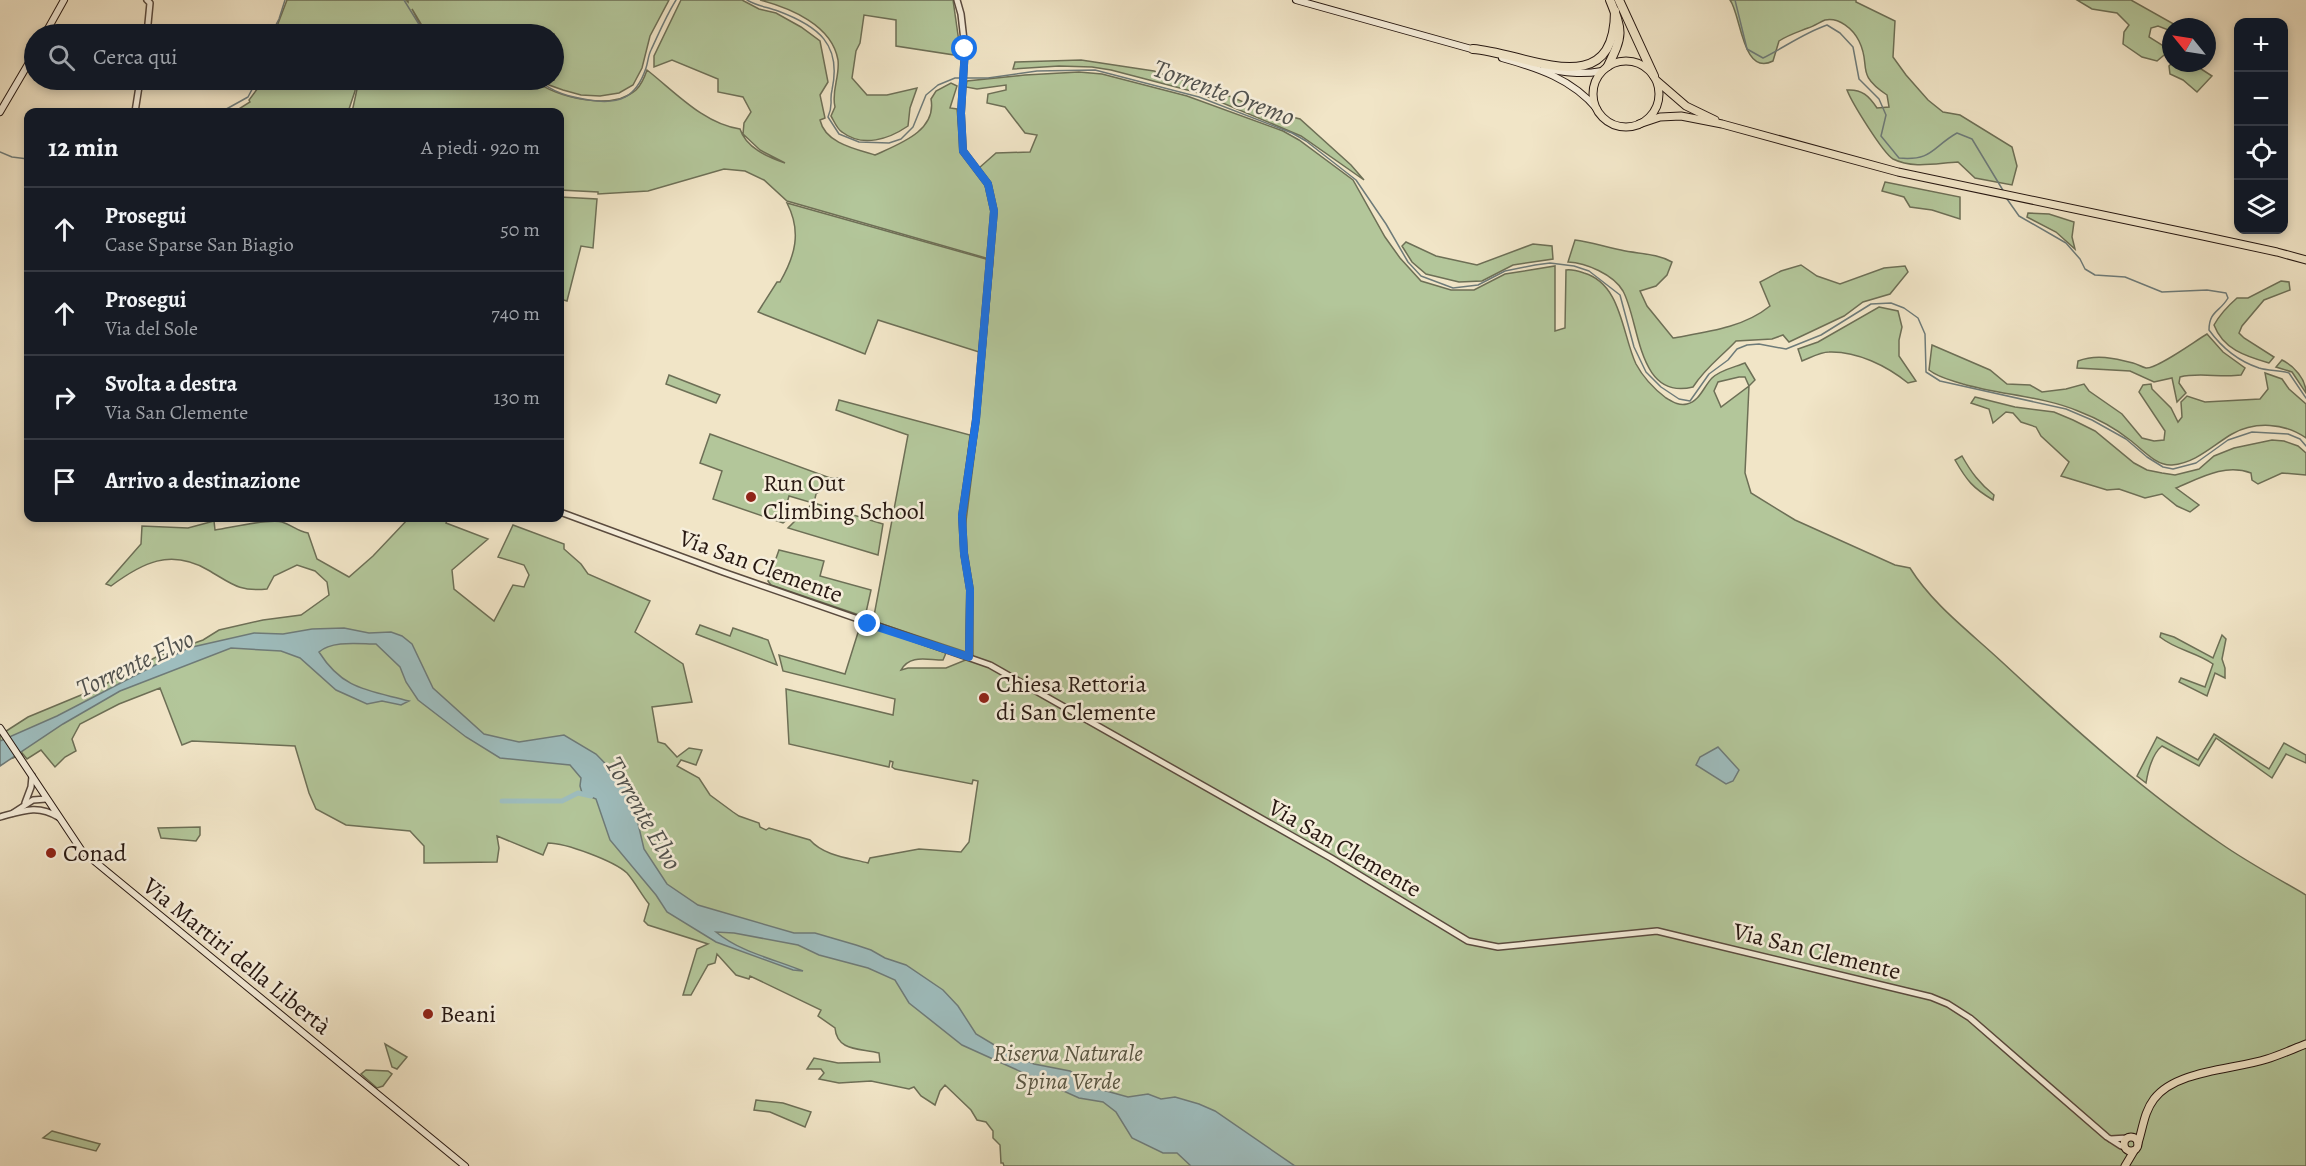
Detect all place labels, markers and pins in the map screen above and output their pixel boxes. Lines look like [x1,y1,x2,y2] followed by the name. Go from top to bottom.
[763,467,925,527] place label: Run Out Climbing School
[744,490,758,504] marker: Run Out Climbing School
[996,668,1156,728] place label: Chiesa Rettoria di San Clemente
[977,691,991,705] marker: Chiesa Rettoria di San Clemente
[63,837,127,869] place label: Conad
[44,846,58,860] marker: Conad
[440,998,496,1030] place label: Beani
[421,1007,435,1021] marker: Beani

